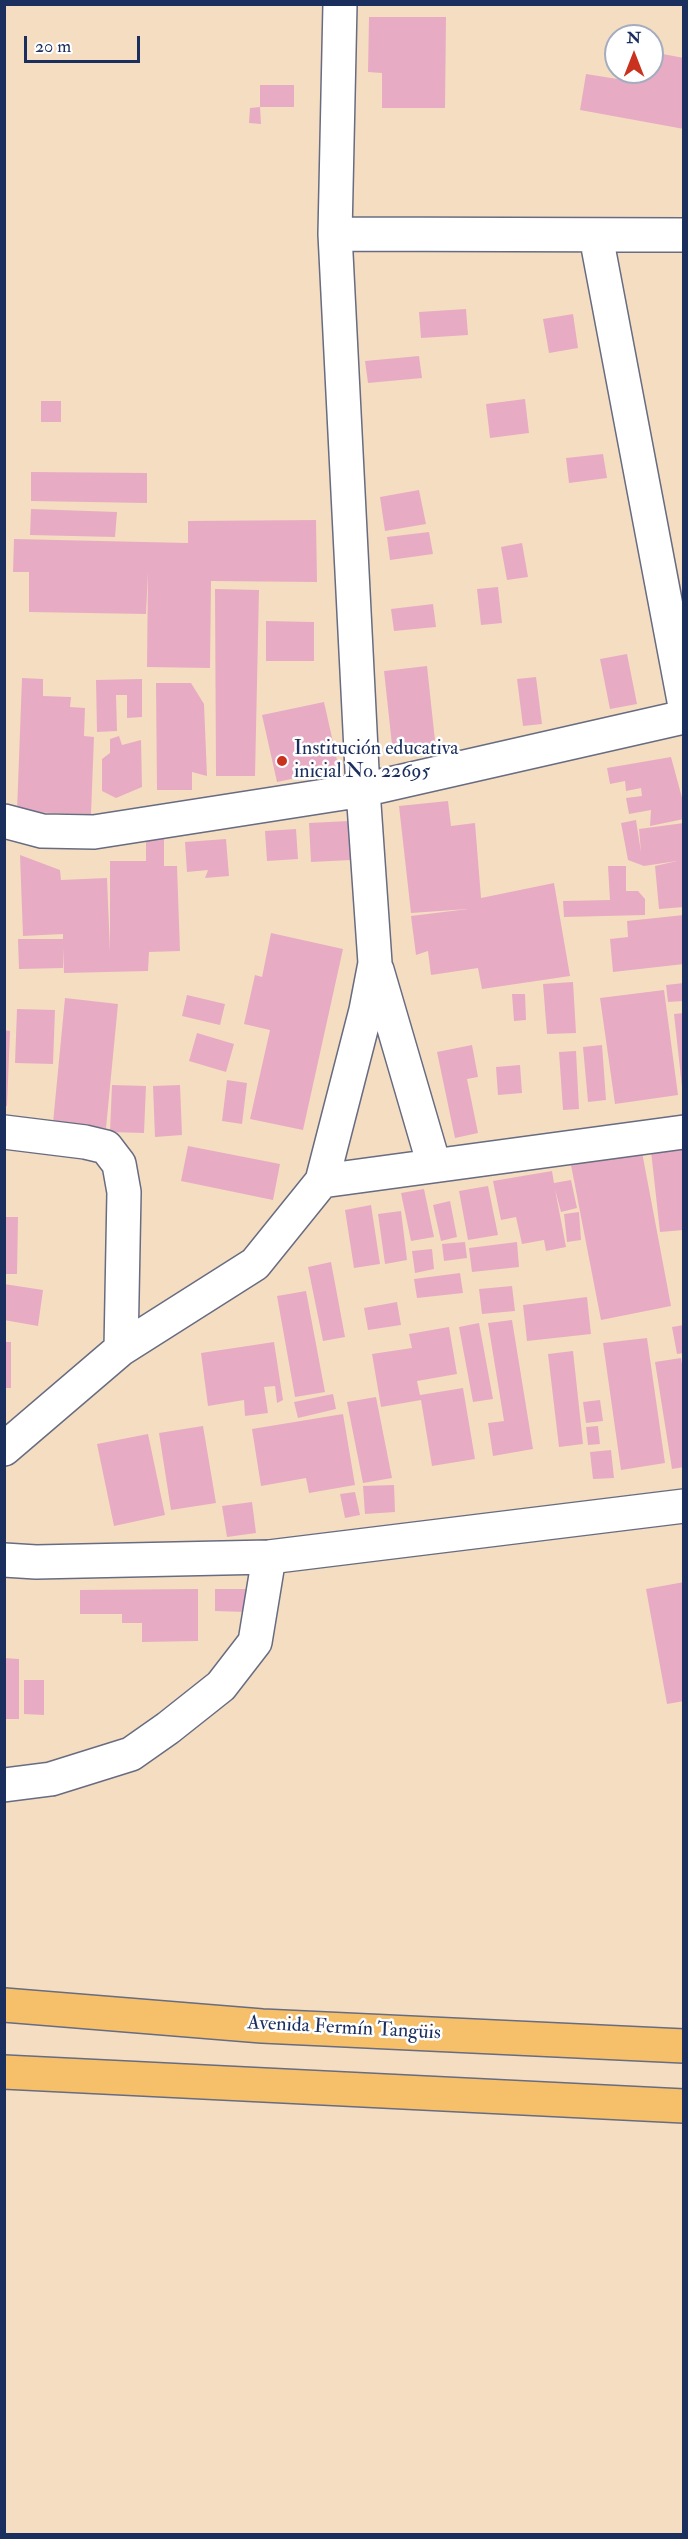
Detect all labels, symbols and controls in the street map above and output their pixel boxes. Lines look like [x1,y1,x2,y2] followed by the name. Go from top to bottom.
[27,24,142,62] scale bar
[604,24,664,84] north arrow
[627,28,641,48] text: N
[35,35,71,58] text: 20 m
[294,738,459,785] place label: Institución educativa inicial No. 22695
[275,754,289,768] marker: Institución educativa inicial No. 22695
[247,2012,441,2046] street label: Avenida Fermín Tangüis

